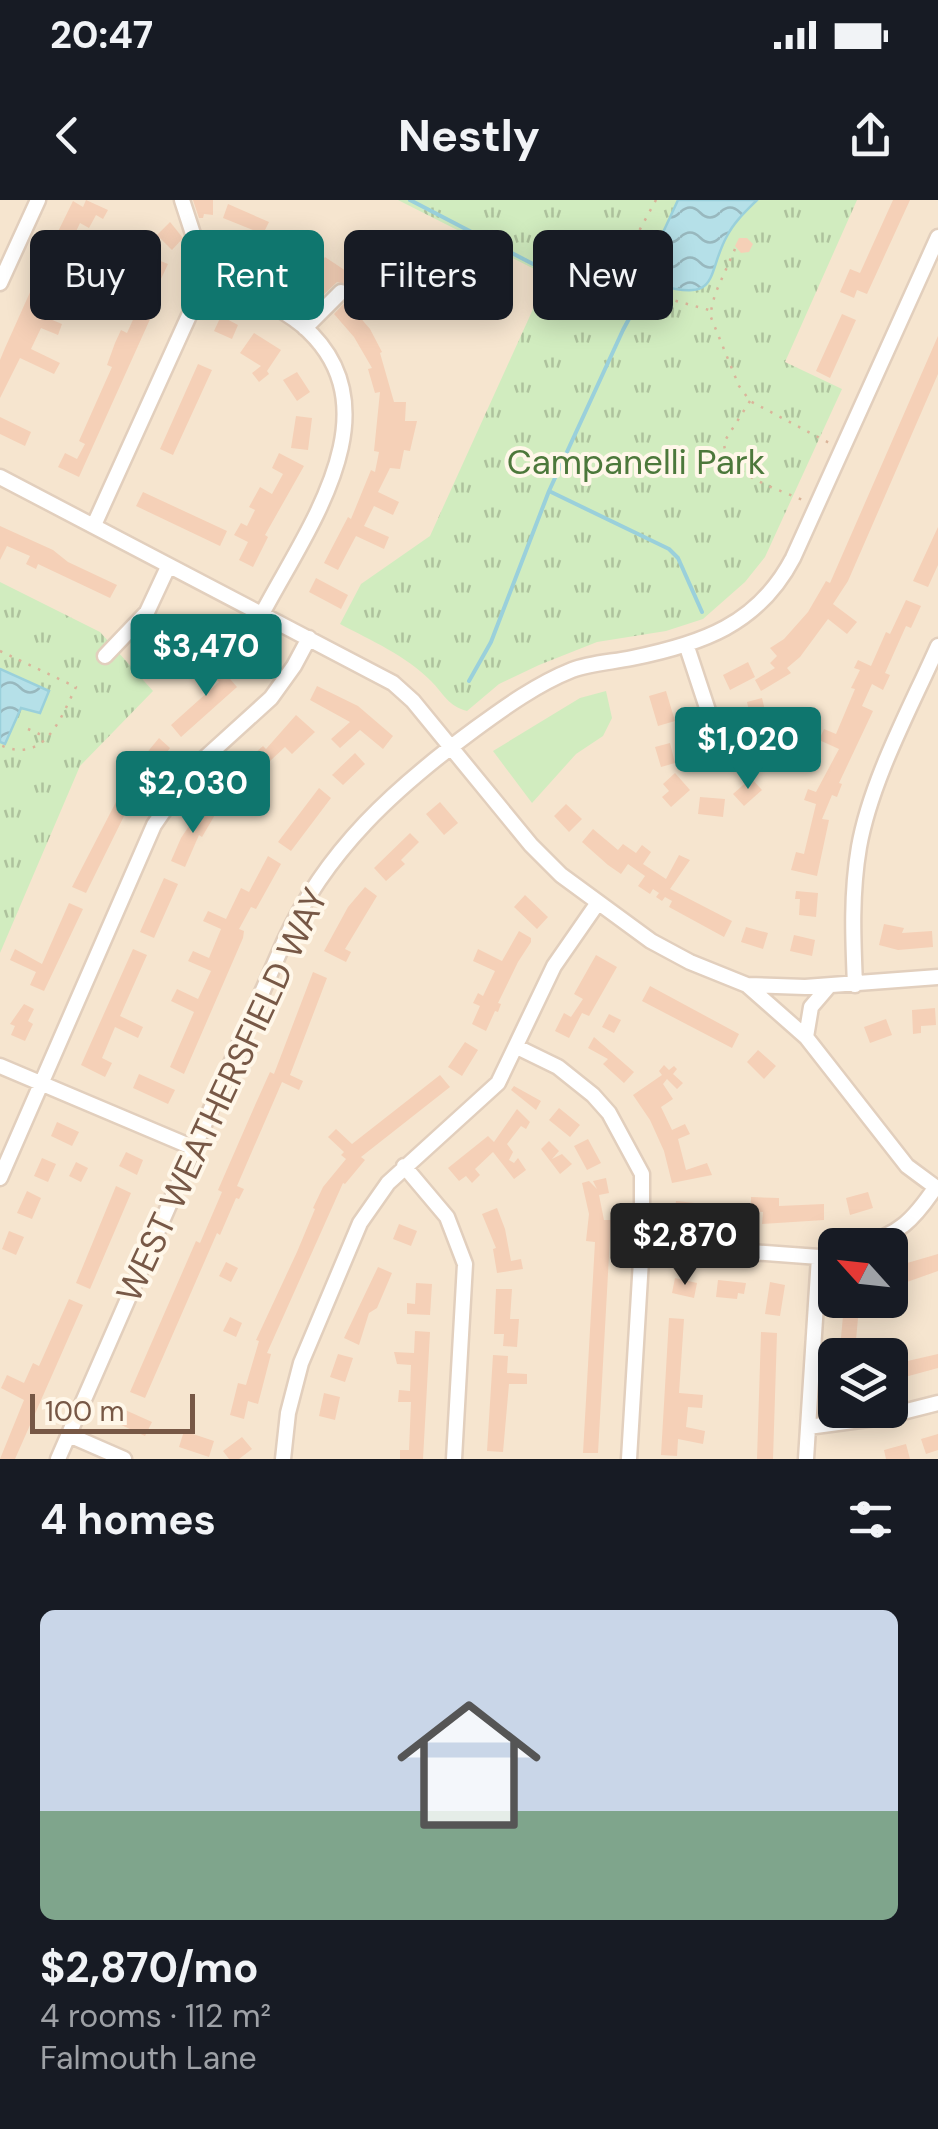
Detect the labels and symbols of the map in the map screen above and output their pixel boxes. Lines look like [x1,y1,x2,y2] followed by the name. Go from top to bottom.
[507,439,766,485] park label: Campanelli Park
[125,614,287,699] pin: $3,470
[667,707,829,792] pin: $1,020
[112,751,274,836] pin: $2,030
[106,881,338,1309] street label: WEST WEATHERSFIELD WAY
[604,1203,766,1288] pin: $2,870
[818,1228,908,1318] north arrow
[30,1389,195,1434] scale bar

